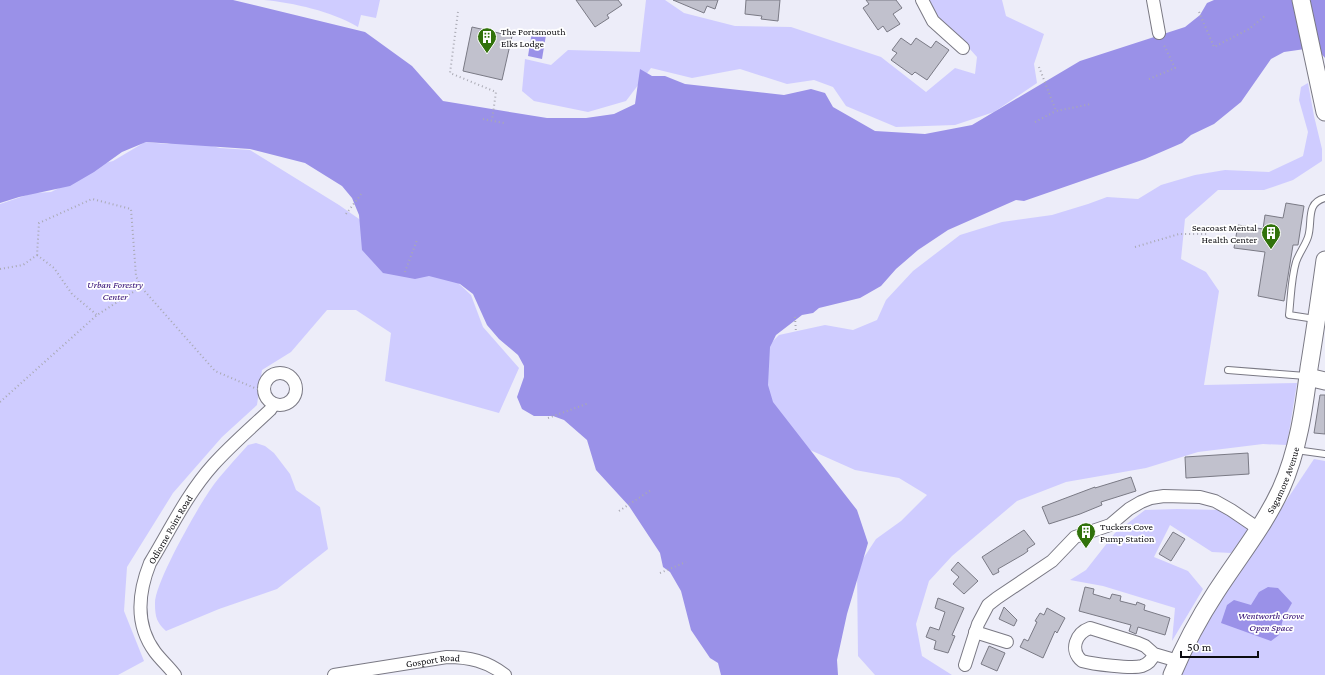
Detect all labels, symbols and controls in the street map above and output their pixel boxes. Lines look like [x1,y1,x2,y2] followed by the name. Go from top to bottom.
[476,26,498,54] building icon: The Portsmouth Elks Lodge
[501,26,566,49] place label: The Portsmouth Elks Lodge
[1192,222,1257,245] place label: Seacoast Mental Health Center
[1260,222,1282,250] building icon: Seacoast Mental Health Center
[87,279,143,302] park label: Urban Forestry Center
[1264,445,1301,515] street label: Sagamore Avenue
[145,492,195,566] street label: Odiorne Point Road
[1075,521,1097,549] building icon: Tuckers Cove Pump Station
[1100,521,1155,544] place label: Tuckers Cove Pump Station
[1238,610,1304,633] park label: Wentworth Grove Open Space
[1181,633,1258,659] scale bar
[1187,640,1212,654] text: 50 m
[405,651,461,669] street label: Gosport Road

